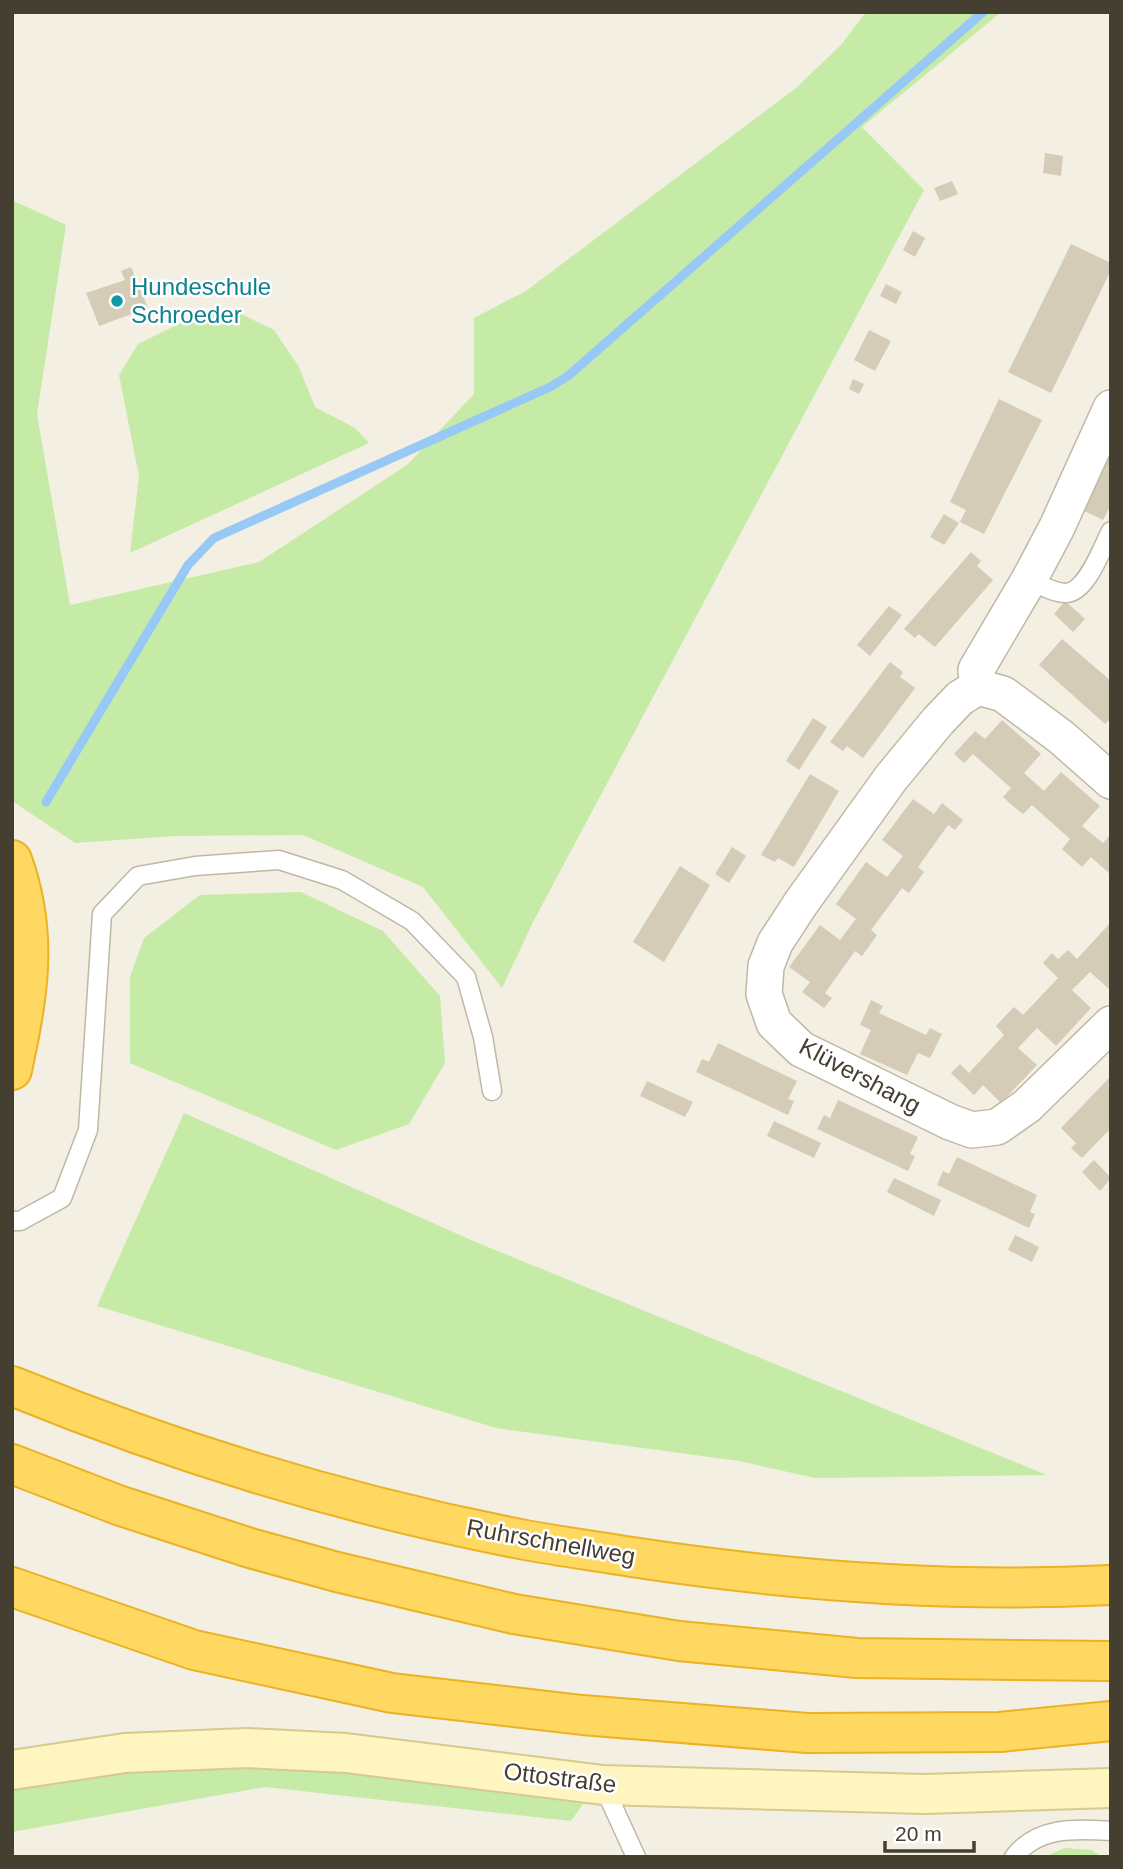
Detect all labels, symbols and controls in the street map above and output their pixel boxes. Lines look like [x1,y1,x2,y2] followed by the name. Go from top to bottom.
[131,273,271,328] place label: Hundeschule Schroeder
[109,293,125,309] marker: Hundeschule Schroeder
[795,1032,925,1119] street label: Klüvershang
[465,1513,638,1570] street label: Ruhrschnellweg
[502,1757,618,1798] street label: Ottostraße
[885,1810,974,1854] scale bar
[895,1822,942,1845] text: 20 m

